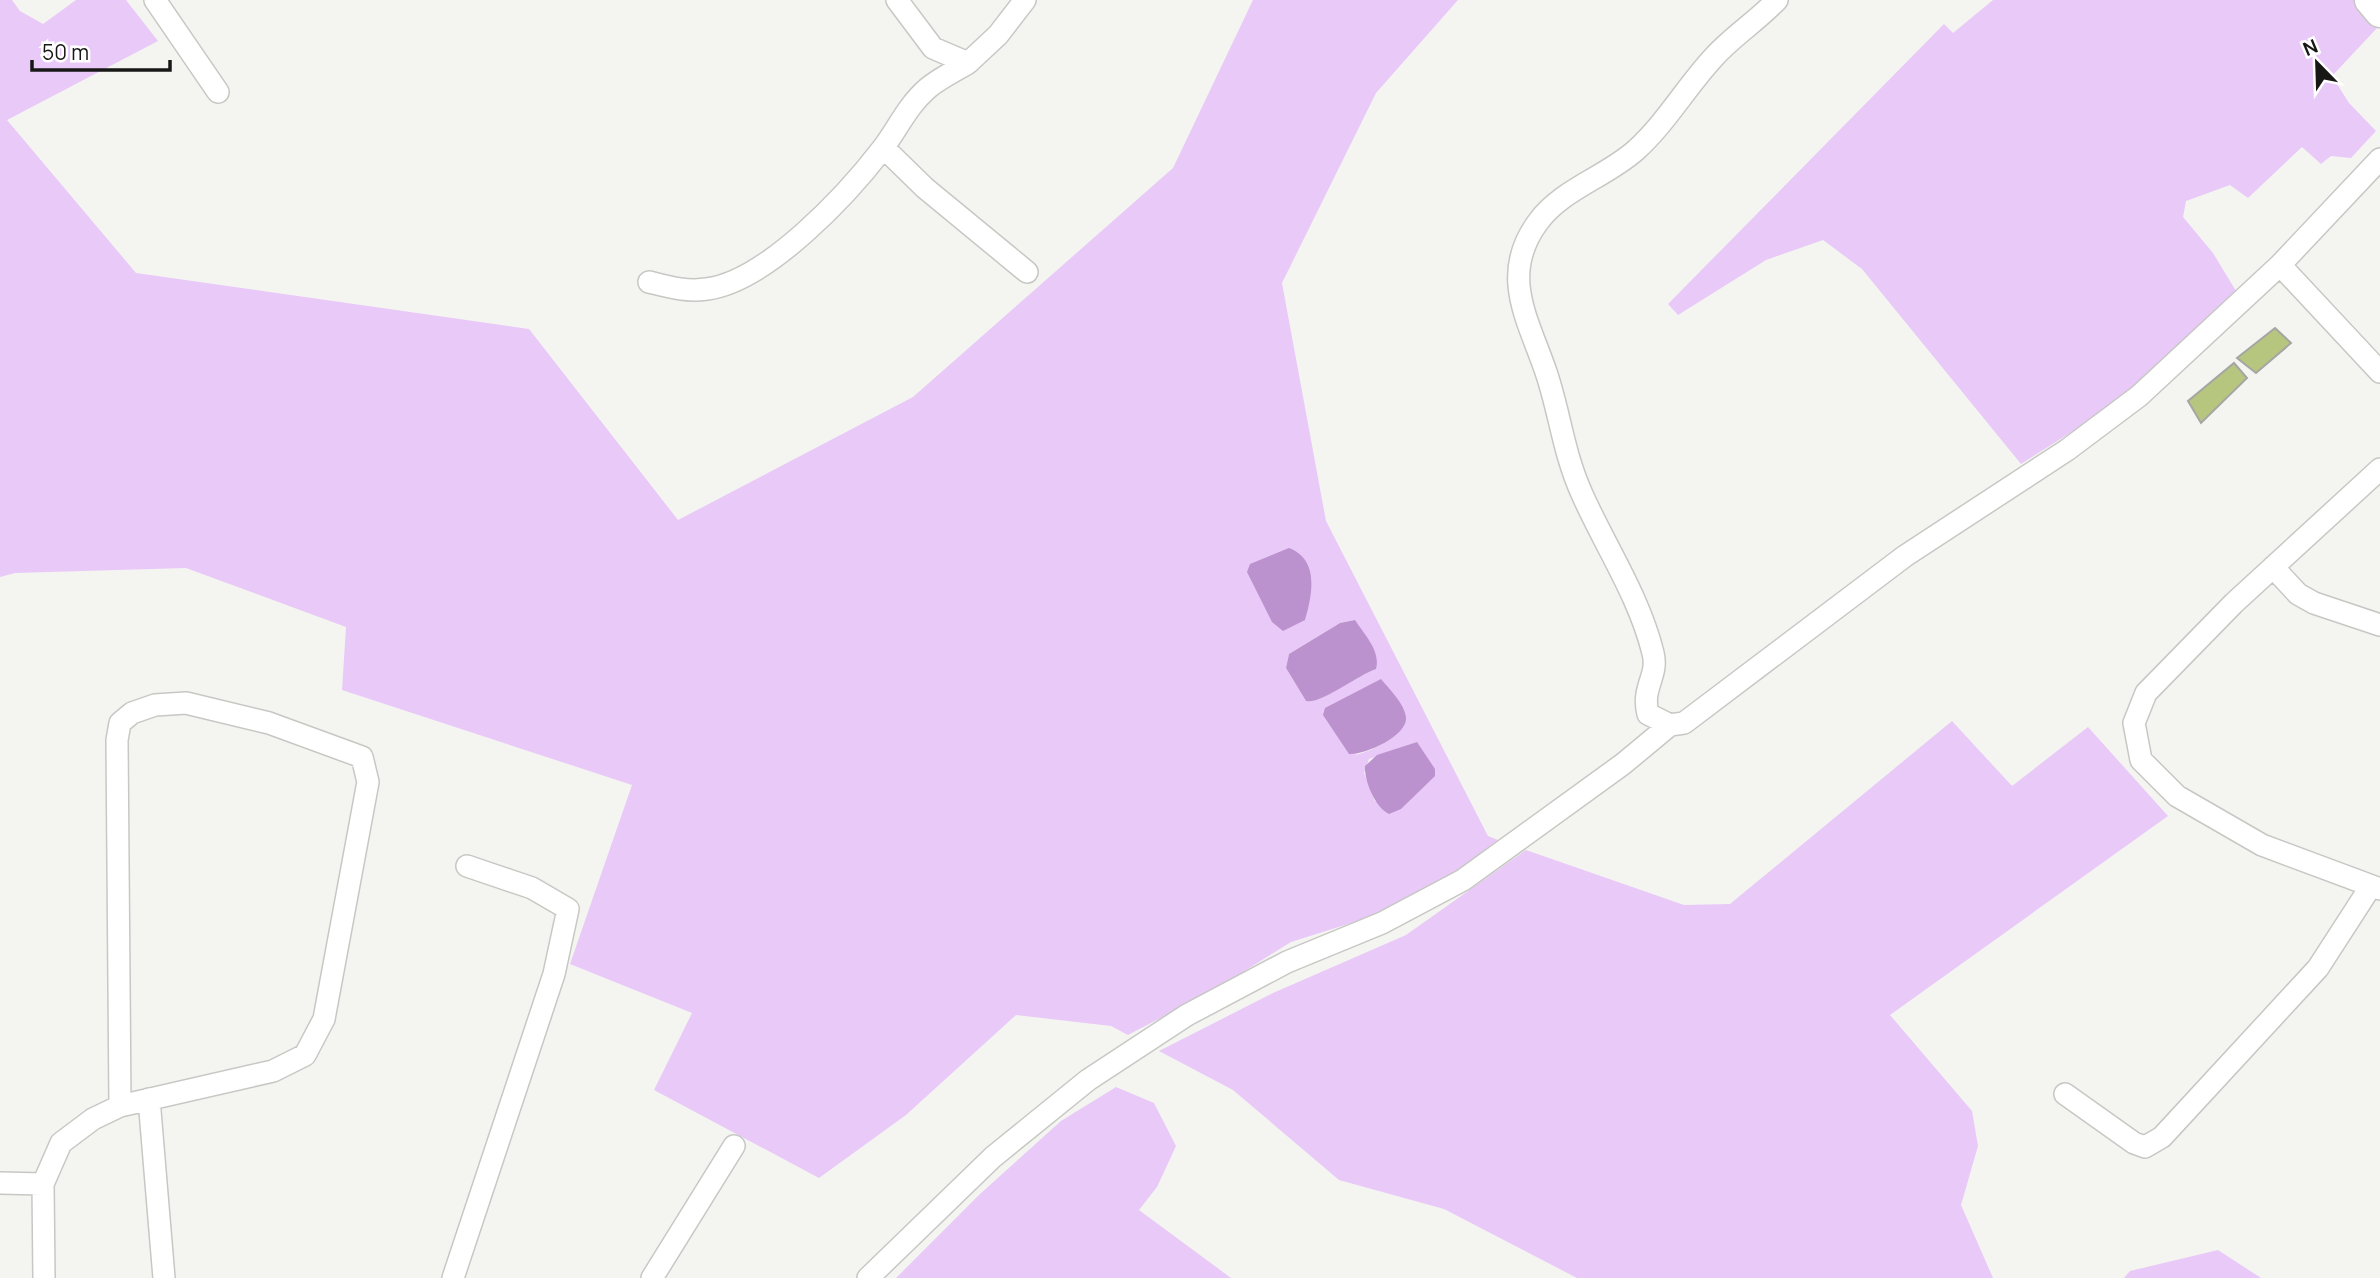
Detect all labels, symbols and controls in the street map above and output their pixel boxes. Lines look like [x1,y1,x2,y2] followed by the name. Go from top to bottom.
[32,28,170,72] scale bar
[2282,28,2352,98] north arrow
[2299,33,2322,62] text: N
[42,38,89,66] text: 50 m

